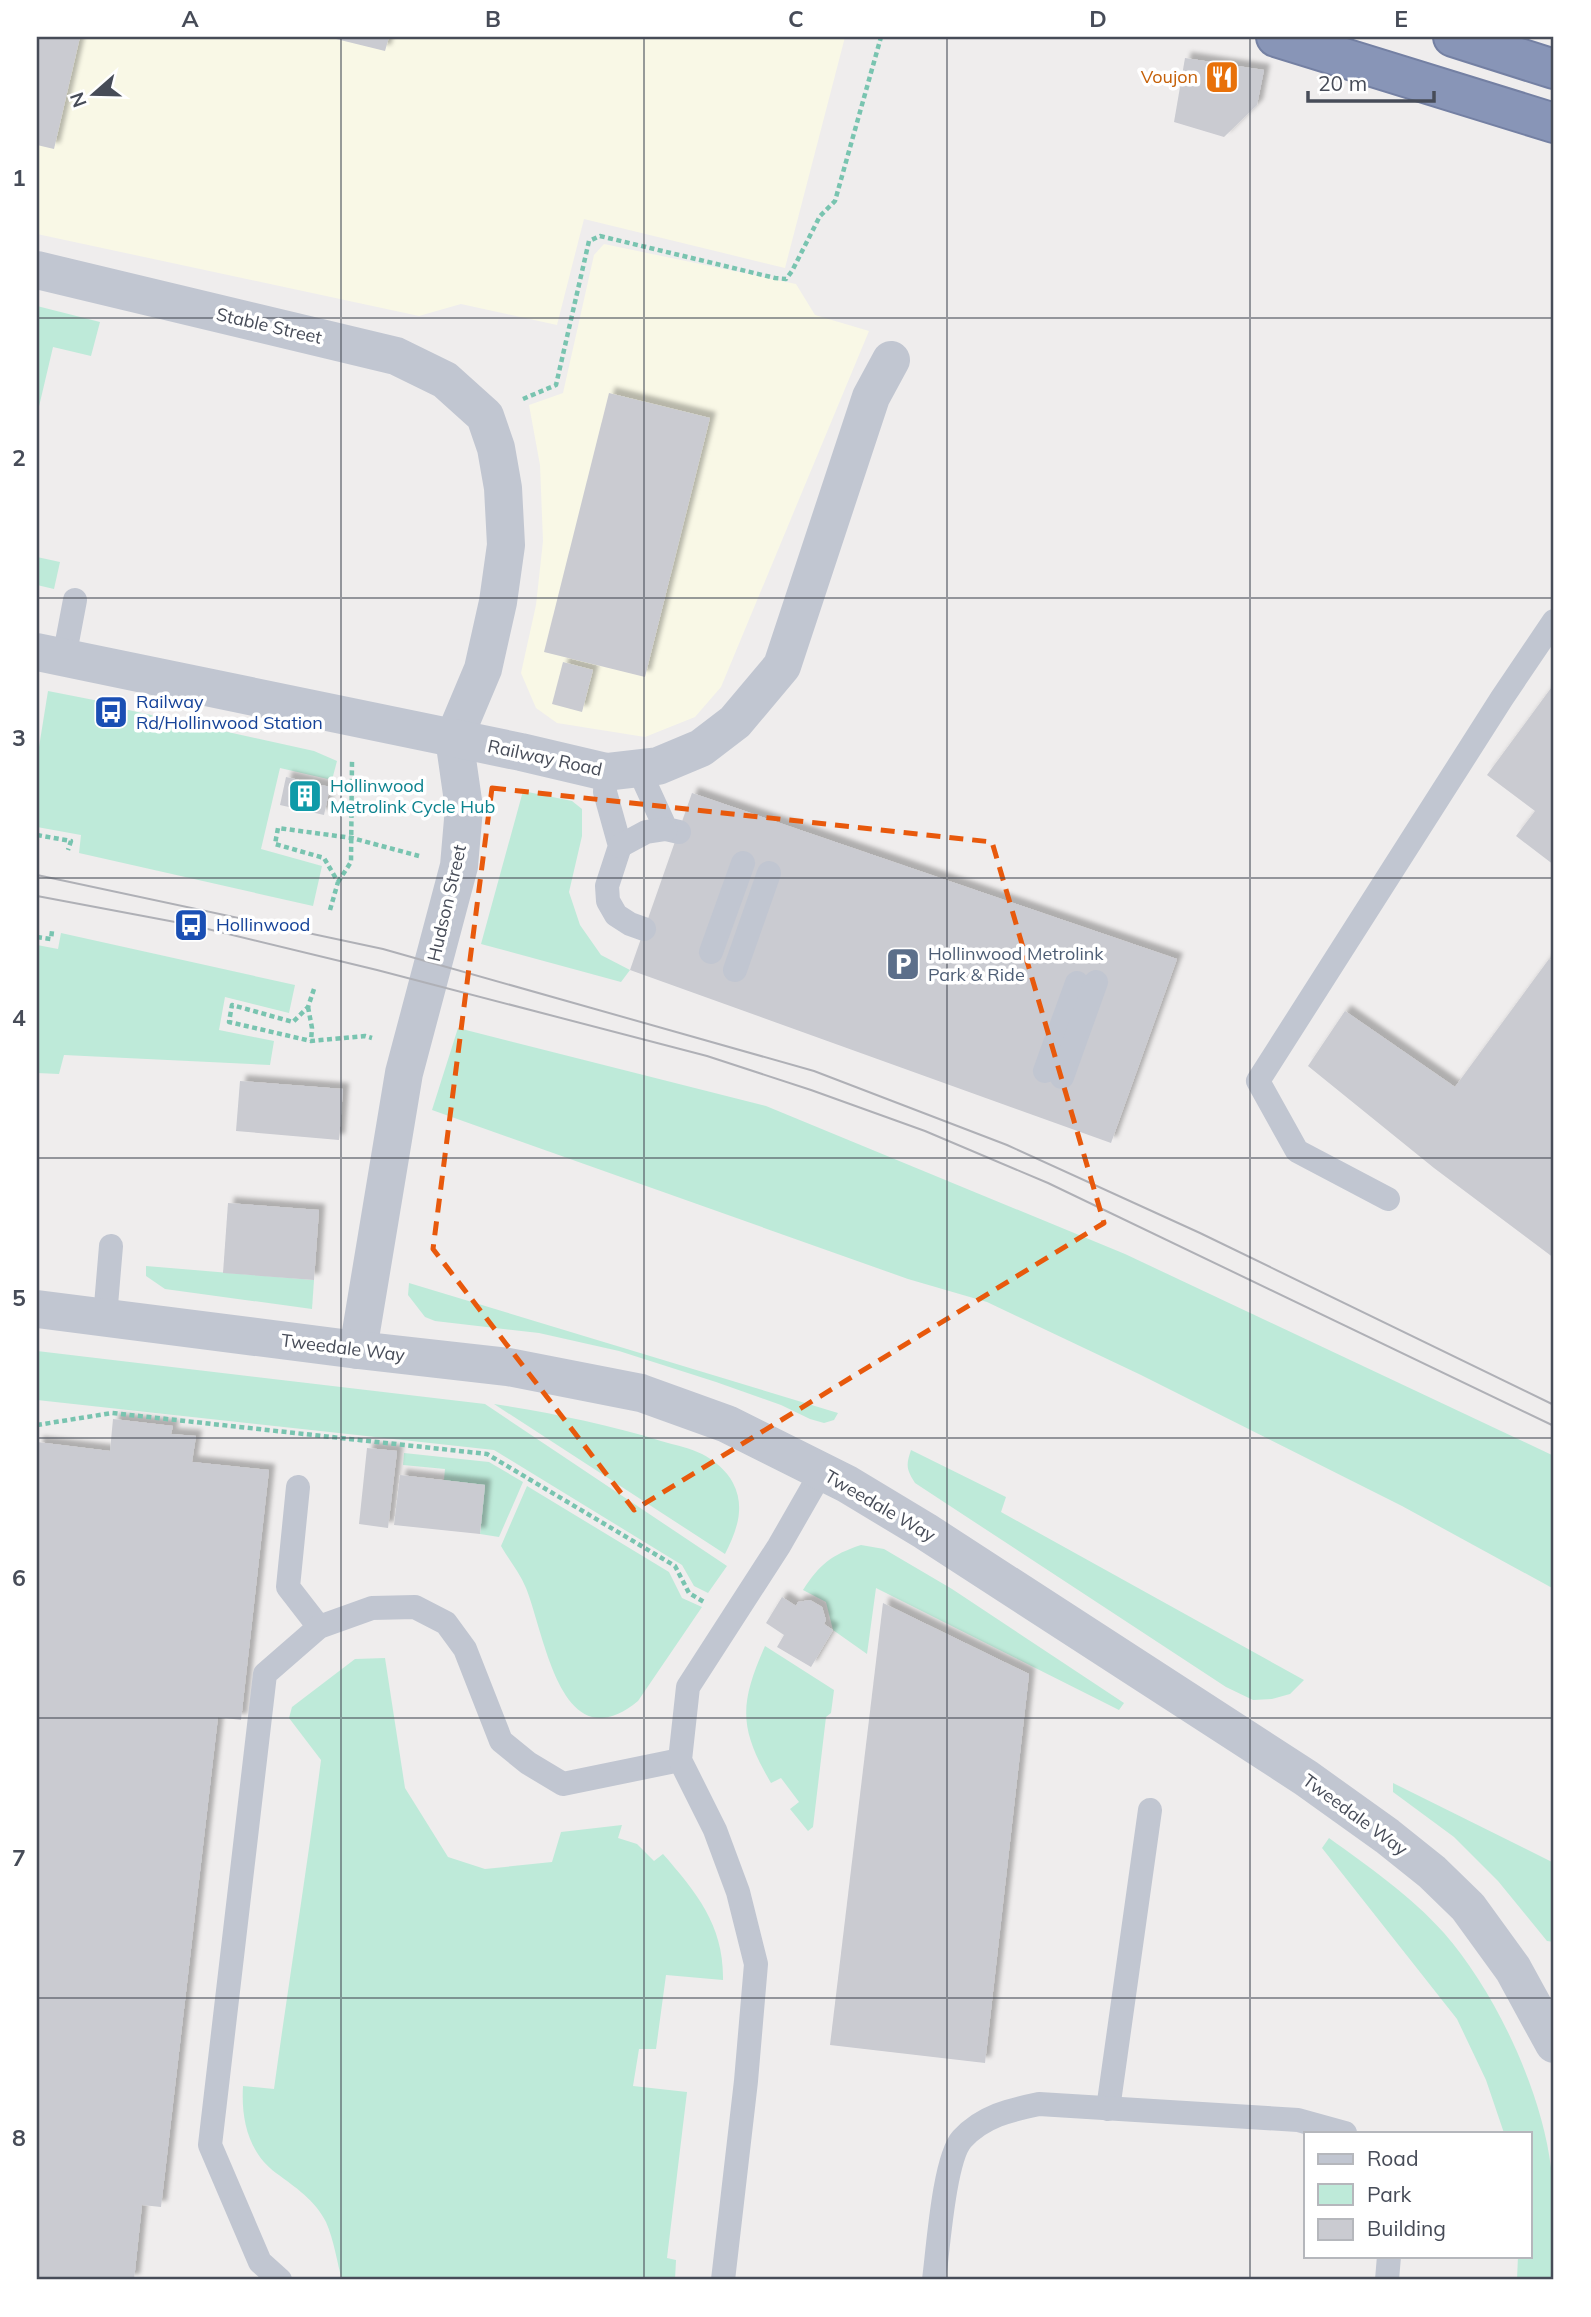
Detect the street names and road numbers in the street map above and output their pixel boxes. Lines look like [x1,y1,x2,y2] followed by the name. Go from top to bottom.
[214,302,324,349] street label: Stable Street
[486,734,604,781] street label: Railway Road
[422,842,471,964] street label: Hudson Street
[280,1329,407,1367] street label: Tweedale Way
[821,1465,940,1547] street label: Tweedale Way
[1298,1769,1413,1861] street label: Tweedale Way

